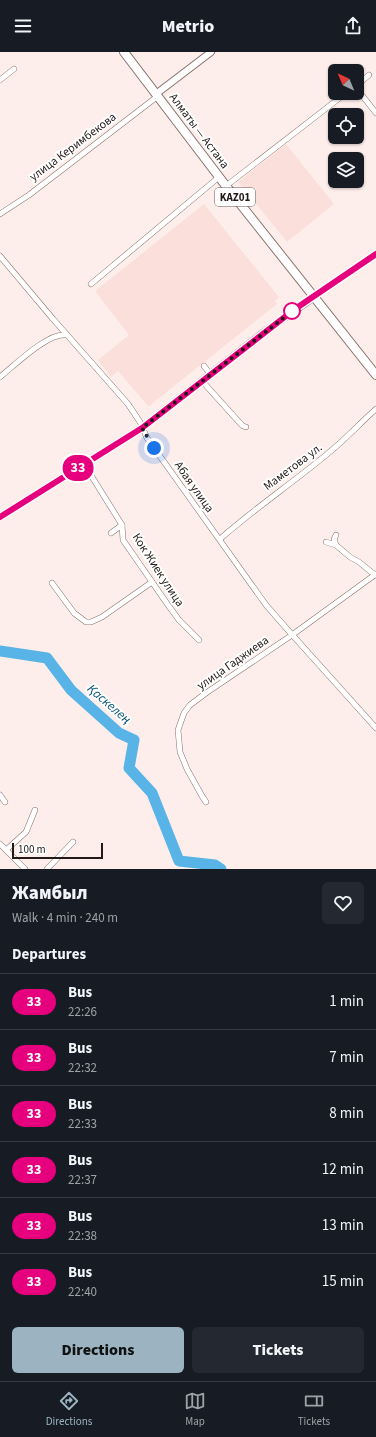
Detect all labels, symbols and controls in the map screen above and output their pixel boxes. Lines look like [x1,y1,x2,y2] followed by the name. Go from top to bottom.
[162,14,214,39] text: Metrio
[12,15,34,37] icon: menu
[342,15,364,37] icon: share
[328,64,364,100] north arrow
[328,64,364,188] map controls
[165,90,233,172] street label: Алматы — Астана
[328,108,364,144] button: locate
[26,109,120,185] street label: улица Керимбекова
[328,152,364,188] button: layers
[215,188,255,206] road number: KАZ01
[283,302,301,320] unlabelled marker
[144,438,164,458] your location
[260,439,326,495] street label: Маметова ул.
[60,455,96,481] line badge: 33
[71,458,85,478] text: 33
[170,458,218,516] street label: Абая улица
[128,530,188,610] street label: Кок Жиек улица
[194,632,272,694] street label: улица Гаджиева
[83,680,135,728] water label: Қаскелең
[12,841,103,860] scale bar
[18,842,46,857] text: 100 m
[12,880,88,907] text: Жамбыл
[322,882,364,924] button: heart
[12,909,118,927] text: Walk · 4 min · 240 m
[12,944,86,965] text: Departures
[68,982,92,1003] text: Bus
[329,991,364,1012] text: 1 min
[27,992,41,1012] text: 33
[68,1003,97,1021] text: 22:26
[68,1038,92,1059] text: Bus
[329,1047,364,1068] text: 7 min
[27,1048,41,1068] text: 33
[68,1059,97,1077] text: 22:32
[68,1094,92,1115] text: Bus
[329,1103,364,1124] text: 8 min
[27,1104,41,1124] text: 33
[68,1115,97,1133] text: 22:33
[68,1150,92,1171] text: Bus
[322,1159,364,1180] text: 12 min
[27,1160,41,1180] text: 33
[68,1171,97,1189] text: 22:37
[68,1206,92,1227] text: Bus
[322,1215,364,1236] text: 13 min
[27,1216,41,1236] text: 33
[68,1227,97,1245] text: 22:38
[68,1262,92,1283] text: Bus
[322,1271,364,1292] text: 15 min
[27,1272,41,1292] text: 33
[68,1283,97,1301] text: 22:40
[12,1327,184,1373] button: Directions
[192,1327,364,1373] button: Tickets
[46,1390,92,1429] tab: Directions
[184,1390,206,1429] tab: Map
[298,1390,330,1429] tab: Tickets

